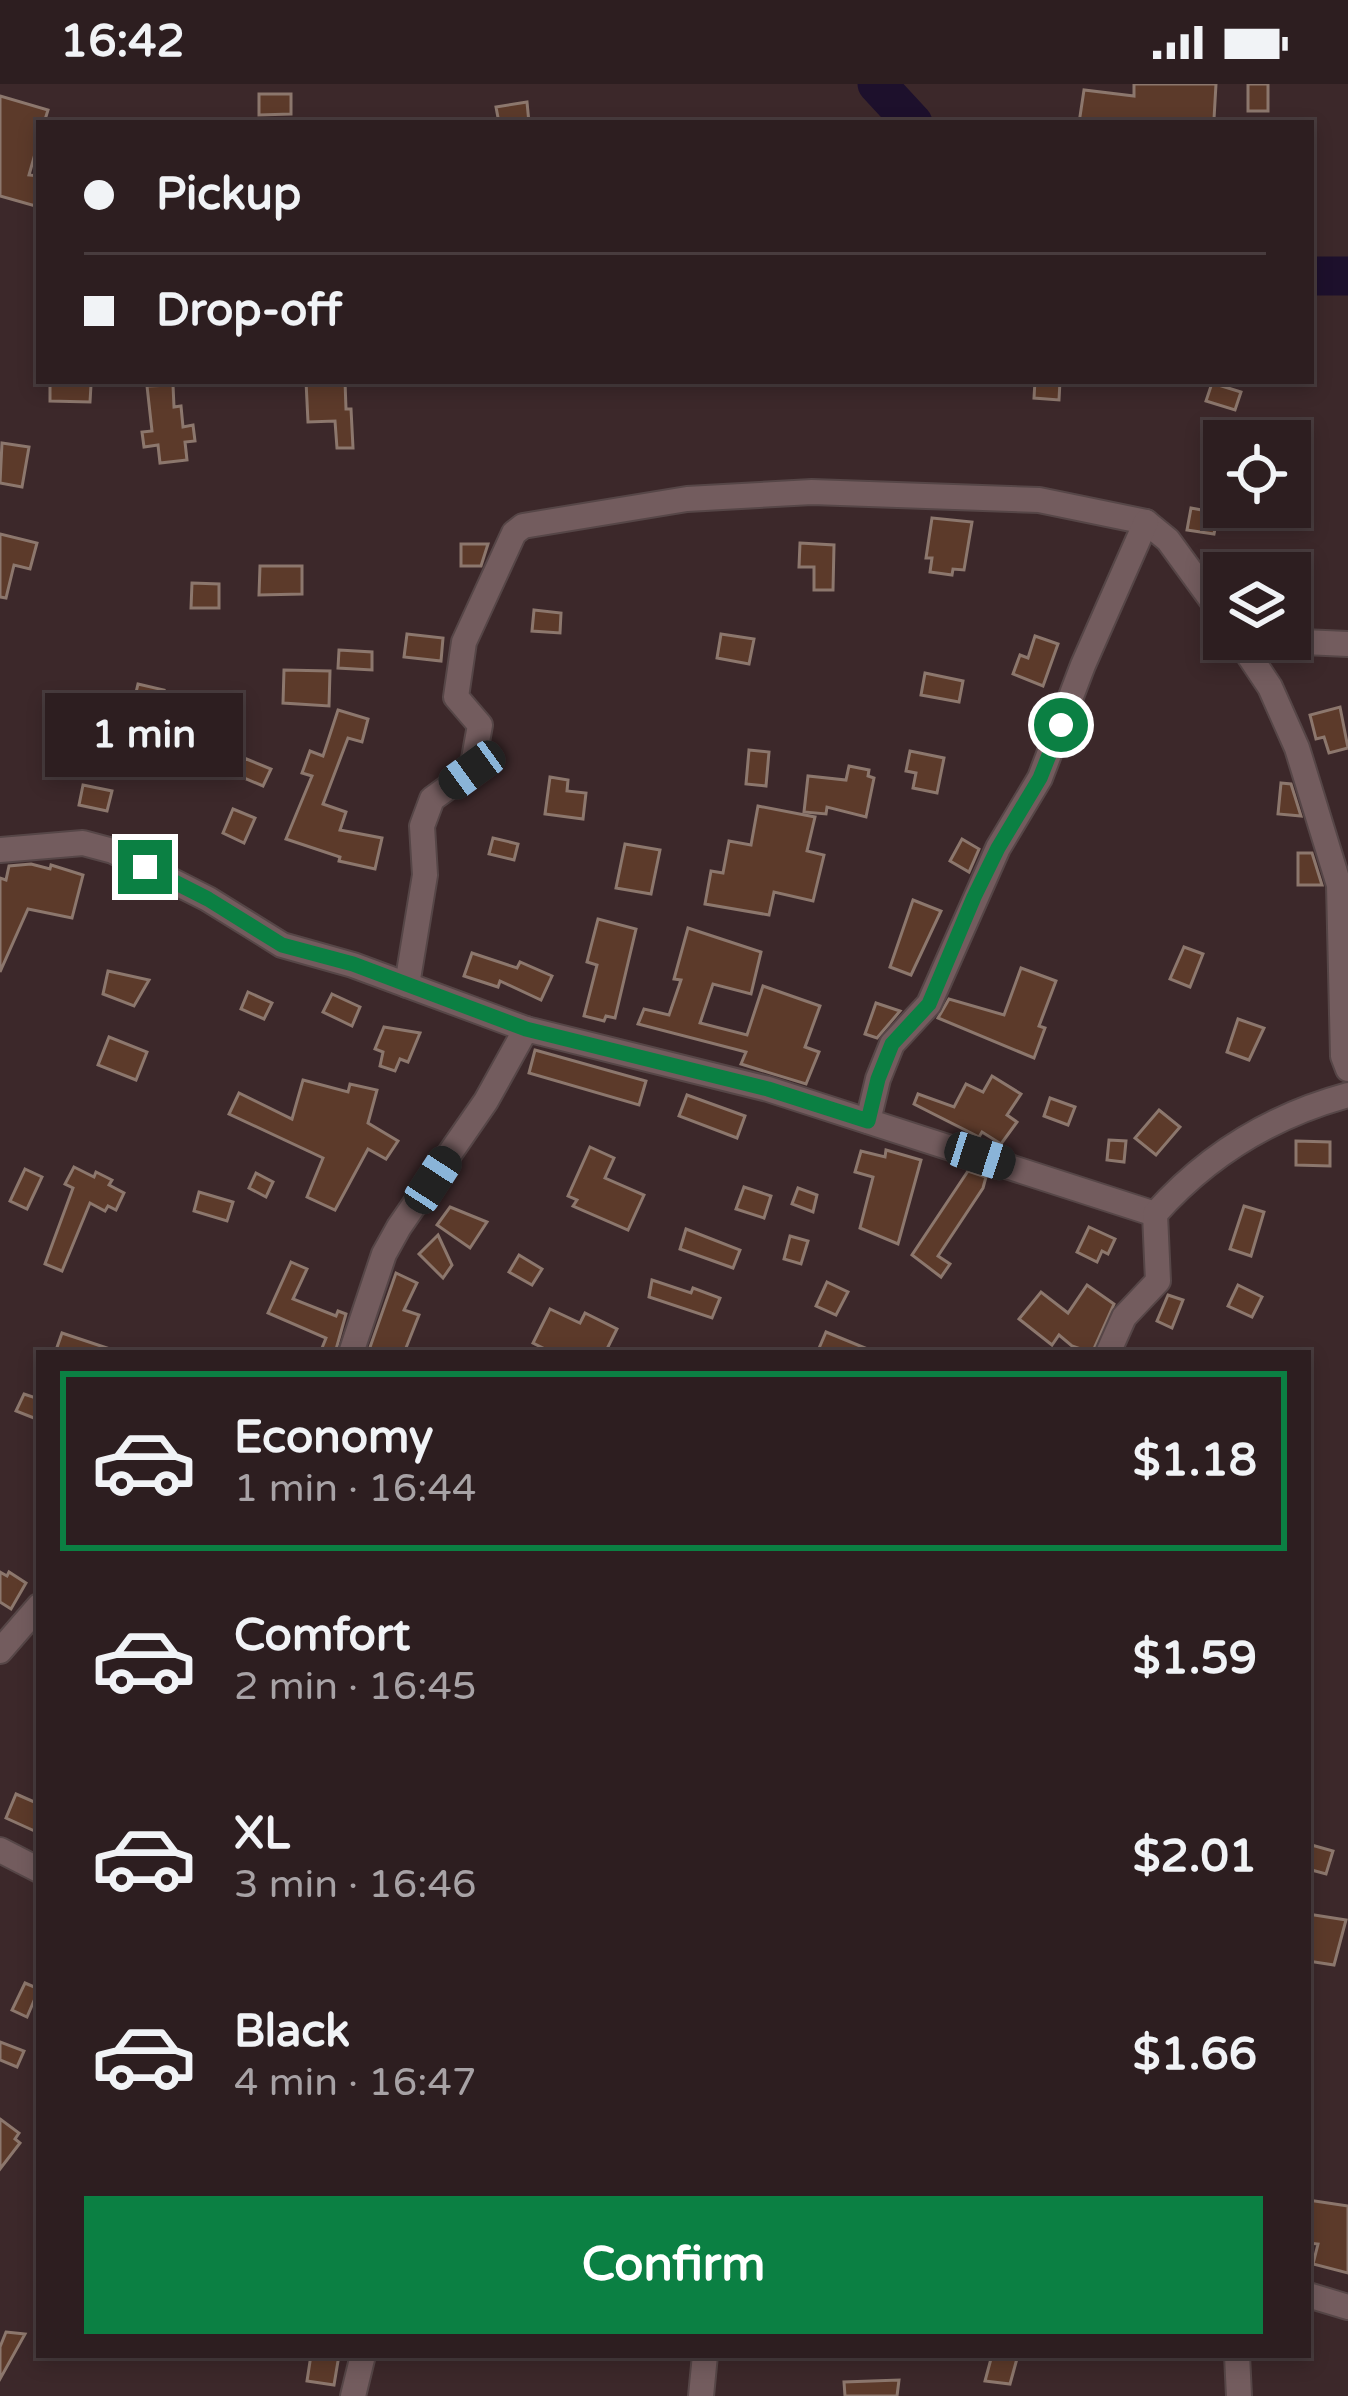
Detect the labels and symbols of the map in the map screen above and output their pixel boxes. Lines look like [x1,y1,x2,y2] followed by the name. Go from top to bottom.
[46,693,244,777] callout: 1 min
[1034,698,1088,752] route start
[432,734,512,806] car
[118,840,172,894] route end
[940,1128,1020,1184] car
[398,1140,468,1220] car

